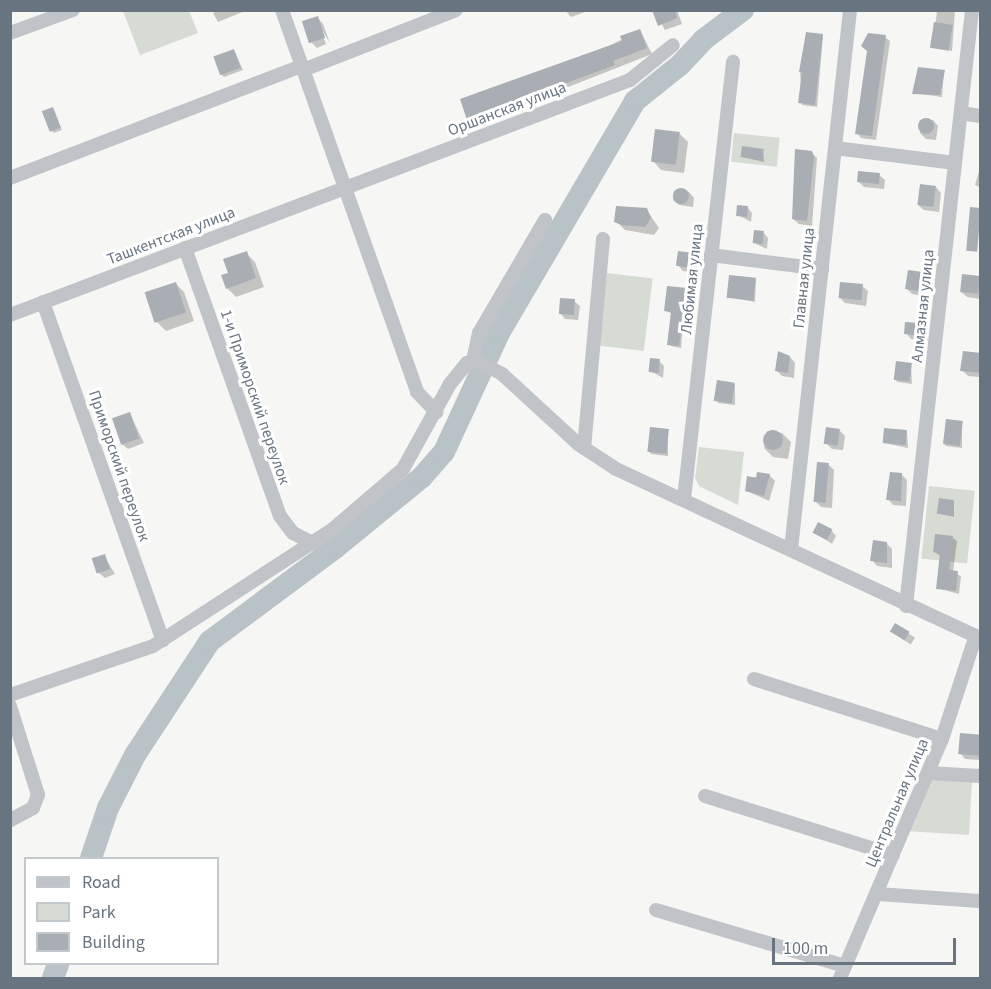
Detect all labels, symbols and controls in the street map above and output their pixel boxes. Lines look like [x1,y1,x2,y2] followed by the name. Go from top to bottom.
[445,78,569,140] street label: Оршанская улица
[104,203,238,269] street label: Ташкентская улица
[677,223,707,335] street label: Любимая улица
[789,227,819,329] street label: Главная улица
[908,249,938,363] street label: Алмазная улица
[216,307,294,487] street label: 1-и Приморский переулок
[84,388,154,544] street label: Приморский переулок
[861,736,933,870] street label: Центральная улица
[24,857,219,965] legend
[82,870,121,895] text: Road
[82,900,116,925] text: Park
[775,926,960,964] scale bar
[82,930,145,955] text: Building
[783,936,828,961] text: 100 m

